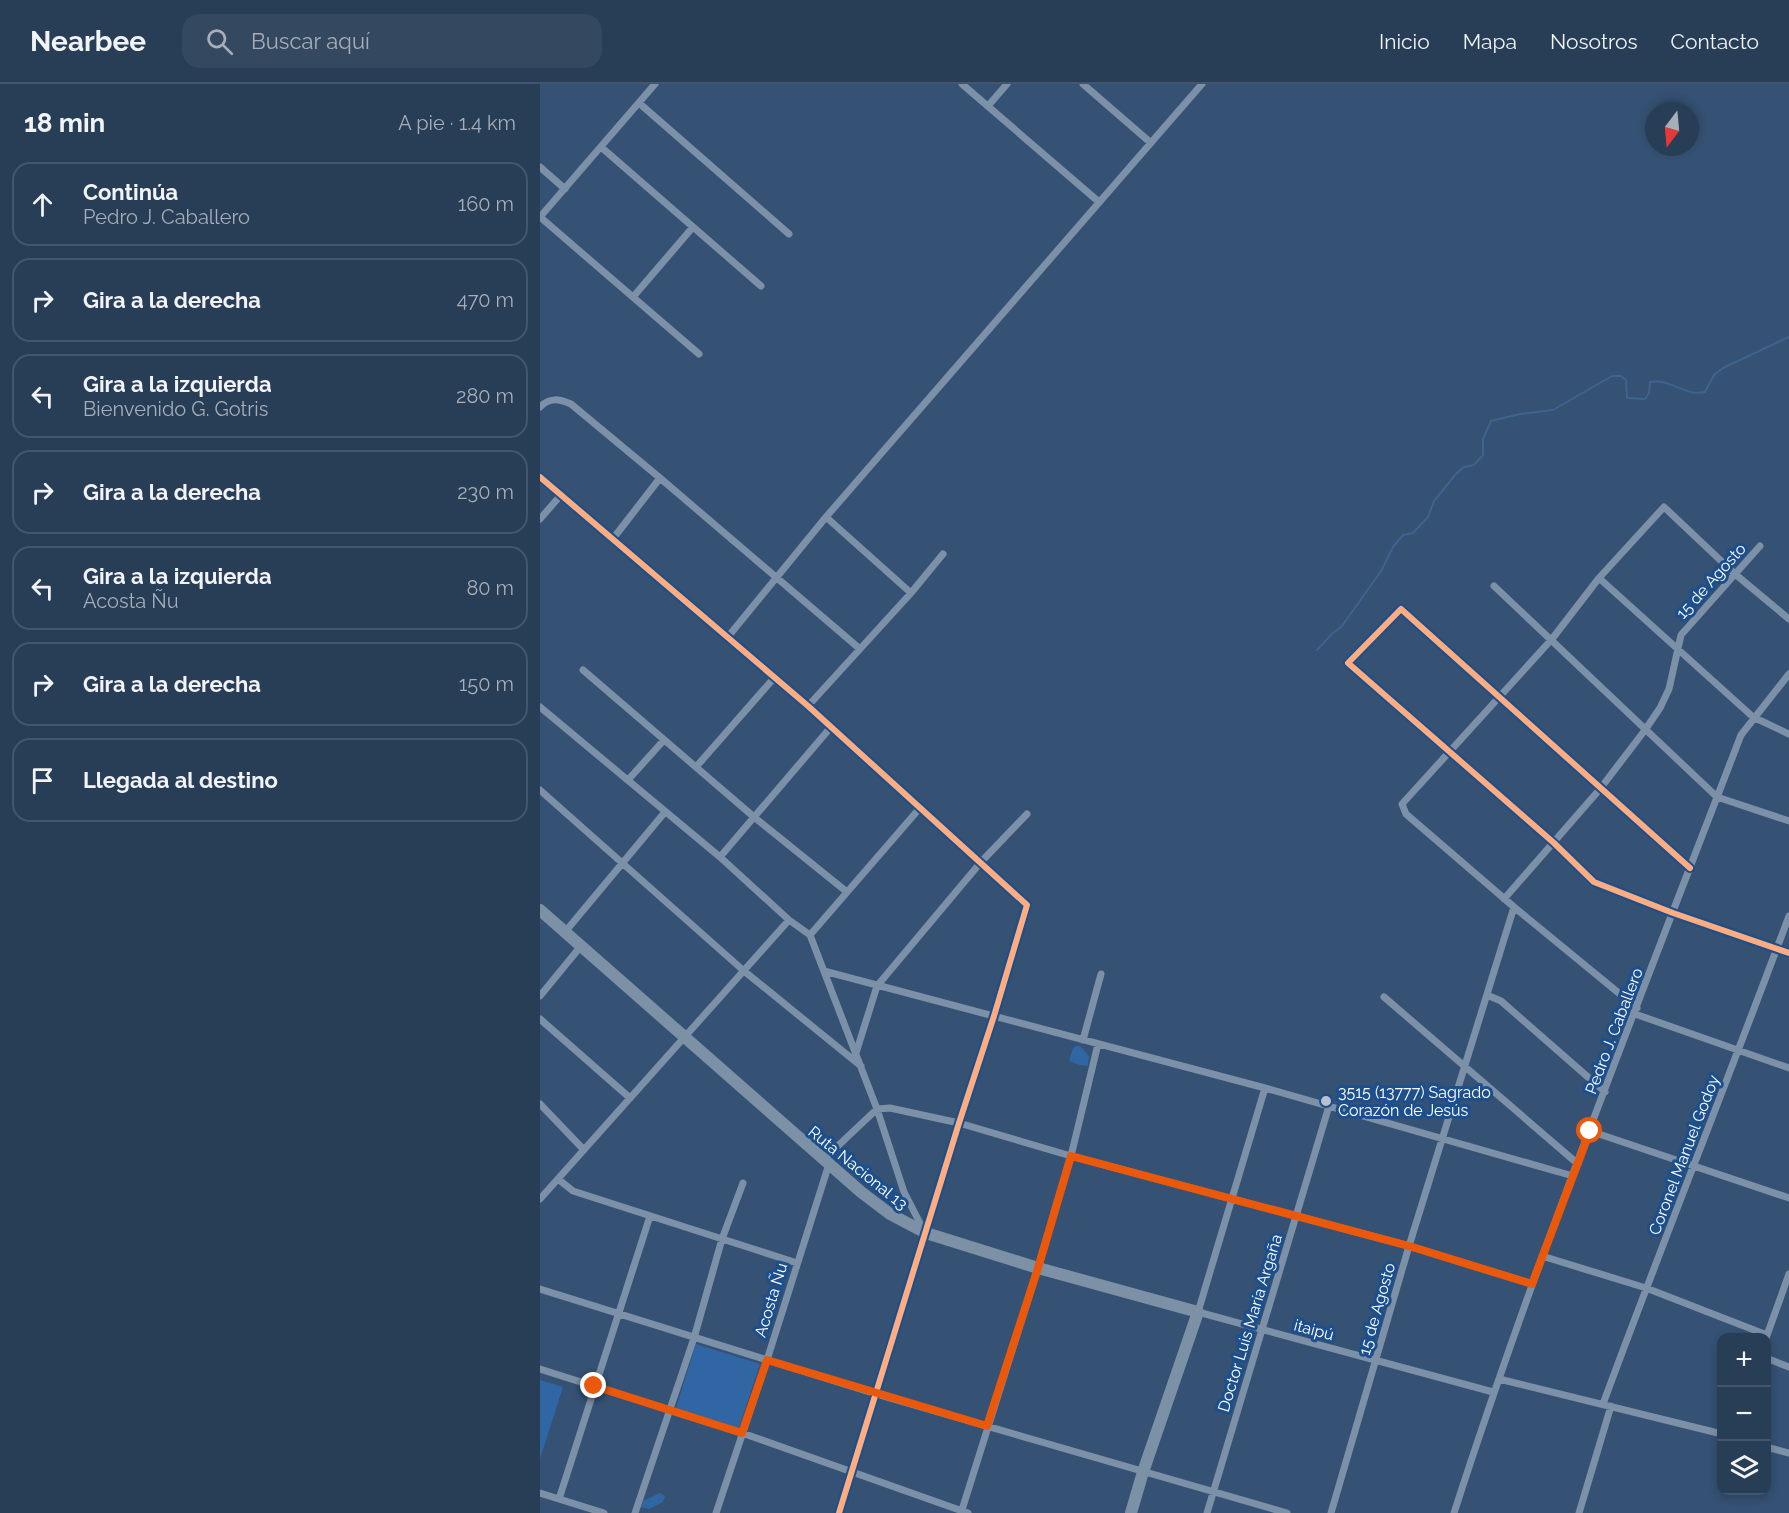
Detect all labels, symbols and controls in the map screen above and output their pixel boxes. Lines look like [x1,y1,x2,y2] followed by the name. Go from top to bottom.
[182,14,602,68] search box
[30,25,146,58] text: Nearbee
[203,25,236,58] icon: search
[251,28,370,54] text: Buscar aquí
[1379,29,1430,54] text: Inicio
[1463,29,1517,54] text: Mapa
[1550,29,1638,54] text: Nosotros
[1671,29,1759,54] text: Contacto
[1645,102,1699,156] north arrow
[24,108,105,138] text: 18 min
[398,111,516,135] text: A pie · 1.4 km
[83,179,178,205] text: Continúa
[26,188,59,221] icon: ahead
[458,192,514,216] text: 160 m
[83,205,250,229] text: Pedro J. Caballero
[26,284,59,317] icon: right
[83,287,261,313] text: Gira a la derecha
[457,288,514,312] text: 470 m
[83,371,272,397] text: Gira a la izquierda
[26,380,59,413] icon: left
[456,384,514,408] text: 280 m
[83,397,268,421] text: Bienvenido G. Gotris
[26,476,59,509] icon: right
[83,479,261,505] text: Gira a la derecha
[457,480,514,504] text: 230 m
[1672,539,1750,623] street label: 15 de Agosto
[83,563,272,589] text: Gira a la izquierda
[26,572,59,605] icon: left
[466,576,514,600] text: 80 m
[83,589,179,613] text: Acosta Ñu
[26,668,59,701] icon: right
[83,671,261,697] text: Gira a la derecha
[459,672,514,696] text: 150 m
[26,764,59,797] icon: arrive
[83,767,278,793] text: Llegada al destino
[1581,965,1647,1097] street label: Pedro J. Caballero
[1645,1072,1723,1238] street label: Coronel Manuel Godoy
[1338,1083,1491,1120] place label: 3515 (13777) Sagrado Corazón de Jesús
[1319,1094,1333,1108] marker: 3515 (13777) Sagrado Corazón de Jesús
[1576,1117,1602,1143] route start
[805,1122,911,1214] street label: Ruta Nacional 13
[1214,1232,1286,1414] street label: Doctor Luis María Argaña
[750,1260,791,1339] street label: Acosta Ñu
[1355,1261,1399,1357] street label: 15 de Agosto
[1292,1316,1336,1344] street label: itaipú
[1717,1333,1771,1495] map controls
[1717,1333,1771,1387] button: +
[580,1372,606,1398] route end
[1717,1387,1771,1441] button: −
[1717,1441,1771,1495] button: layers

